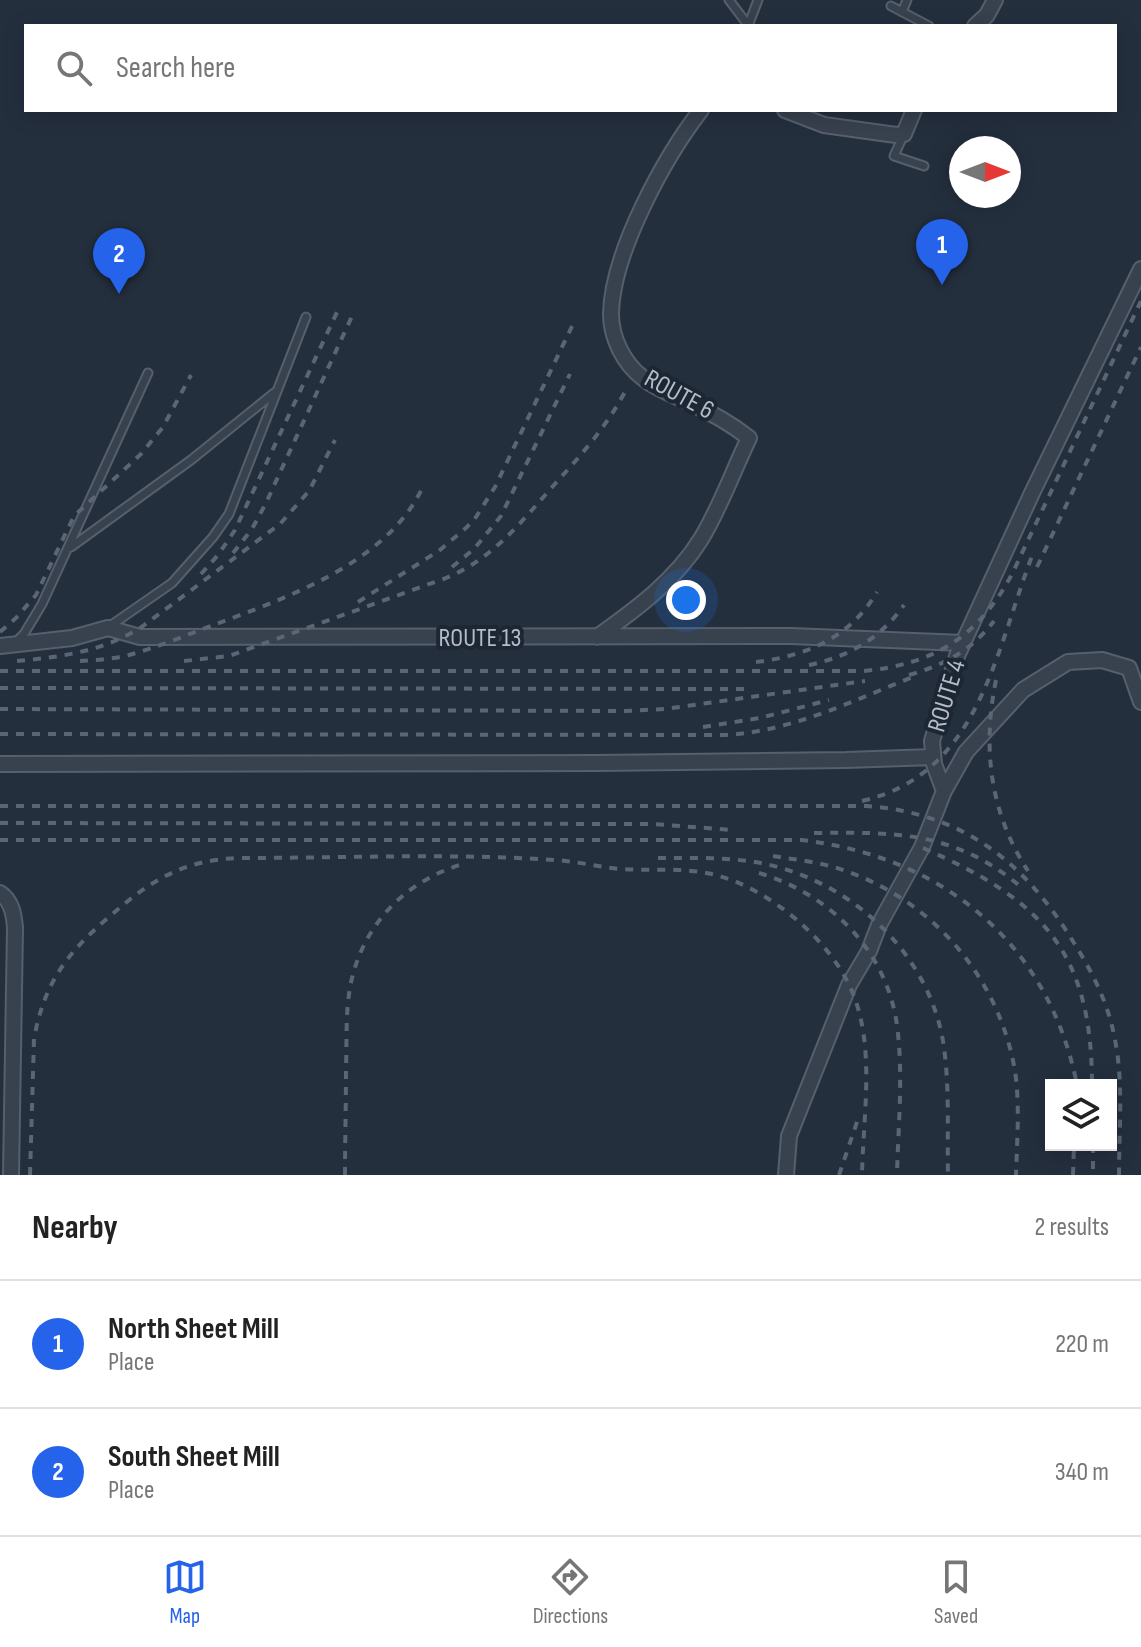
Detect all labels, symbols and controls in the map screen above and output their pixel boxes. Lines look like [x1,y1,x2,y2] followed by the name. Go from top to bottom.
[24,24,1117,112] search box
[52,46,96,90] icon: search
[116,50,235,86] text: Search here
[949,136,1021,208] north arrow
[916,219,968,285] pin: 1
[93,228,145,294] pin: 2
[639,363,719,427] street label: ROUTE 6
[666,580,706,620] your location
[439,623,521,654] street label: ROUTE 13
[921,656,973,736] street label: ROUTE 4
[1045,1079,1117,1151] map controls
[1045,1079,1117,1151] button: layers
[32,1207,118,1248] text: Nearby
[1035,1212,1109,1243] text: 2 results
[108,1311,279,1347] text: North Sheet Mill
[53,1329,63,1360] text: 1
[1055,1329,1109,1360] text: 220 m
[108,1347,155,1378] text: Place
[108,1439,280,1475] text: South Sheet Mill
[52,1457,64,1488] text: 2
[1055,1457,1109,1488] text: 340 m
[108,1475,155,1506] text: Place
[163,1555,207,1630] tab: Map
[533,1555,608,1630] tab: Directions
[934,1555,978,1630] tab: Saved

